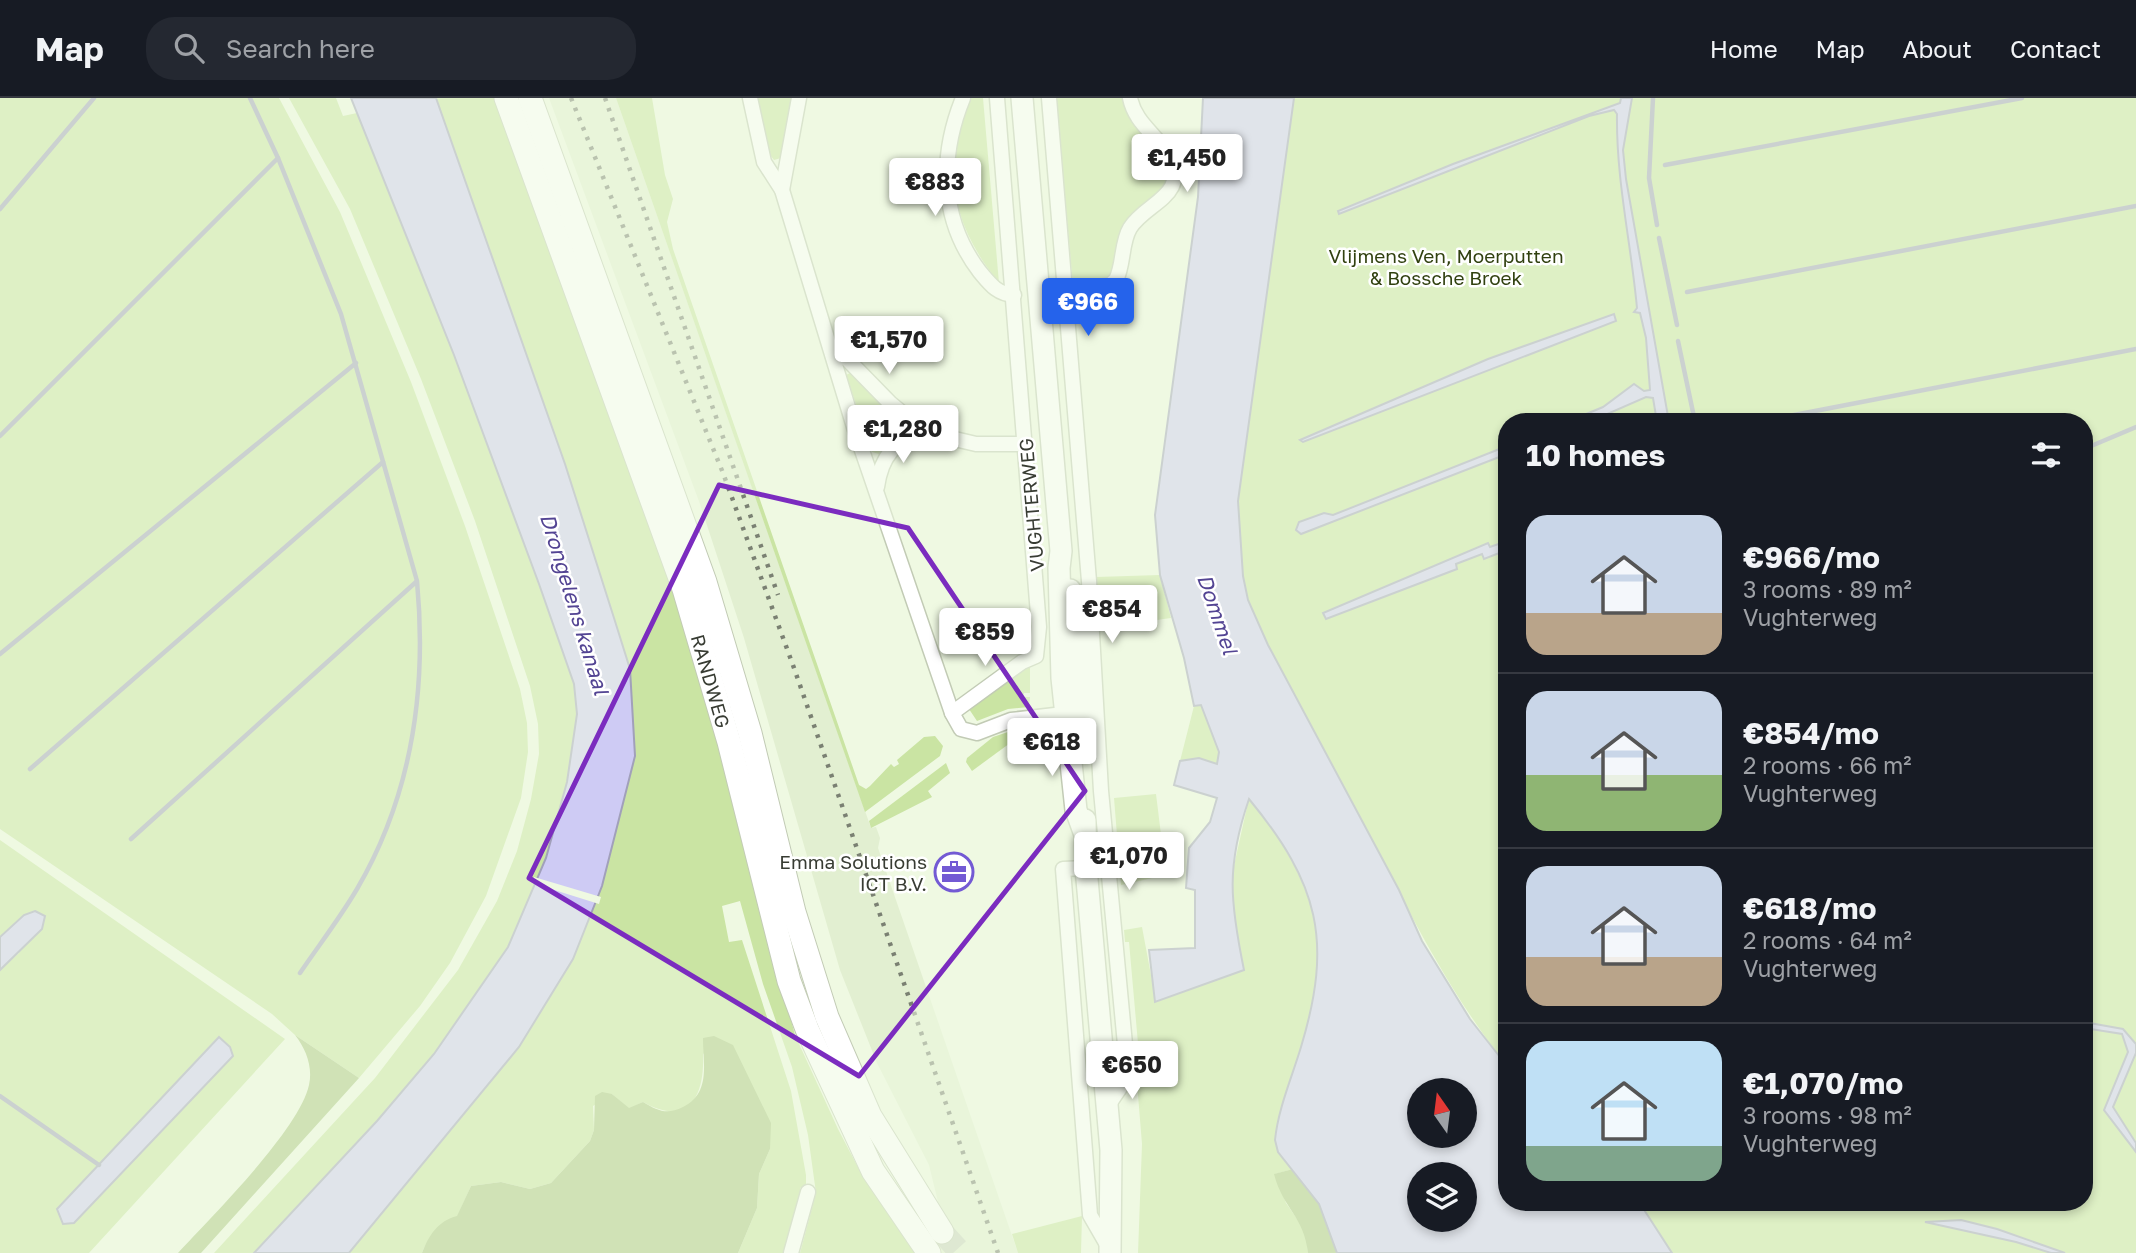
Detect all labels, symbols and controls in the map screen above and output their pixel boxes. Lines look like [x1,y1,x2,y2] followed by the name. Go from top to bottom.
[146,17,636,80] search box
[35,29,104,68] text: Map
[170,29,208,67] icon: search
[226,33,375,64] text: Search here
[1710,34,1778,63] text: Home
[1816,34,1865,63] text: Map
[1903,34,1972,63] text: About
[2010,34,2101,63] text: Contact
[1130,134,1244,194] pin: €1,450
[1148,143,1226,171] text: €1,450
[894,158,976,218] pin: €883
[905,167,965,195] text: €883
[1328,244,1564,289] park label: Vlijmens Ven, Moerputten & Bossche Broek
[1047,278,1129,338] pin: €966
[1058,287,1118,315] text: €966
[832,316,946,376] pin: €1,570
[851,325,927,353] text: €1,570
[846,406,960,465] pin: €1,280
[863,414,943,442] text: €1,280
[2027,436,2065,474] icon: filters
[1014,437,1048,573] street label: VUGHTERWEG
[1526,437,1665,473] text: 10 homes
[535,510,615,699] water label: Drongelens kanaal
[1743,539,1880,575] text: €966/mo
[1582,543,1666,627] icon: home
[1192,570,1244,659] water label: Dommel
[1743,575,1912,603] text: 3 rooms · 89 m²
[1071,586,1153,645] pin: €854
[1082,594,1142,622] text: €854
[1743,603,1877,631] text: Vughterweg
[944,608,1026,668] pin: €859
[955,617,1015,645] text: €859
[687,632,735,730] street label: RANDWEG
[1743,715,1879,751] text: €854/mo
[1011,718,1093,778] pin: €618
[1582,719,1666,803] icon: home
[1023,727,1081,755] text: €618
[1743,751,1912,779] text: 2 rooms · 66 m²
[1743,779,1877,807] text: Vughterweg
[1072,832,1186,892] pin: €1,070
[1090,841,1168,869] text: €1,070
[779,850,927,895] place label: Emma Solutions ICT B.V.
[933,851,975,893] office icon: Emma Solutions ICT B.V.
[1743,890,1877,926] text: €618/mo
[1582,894,1666,978] icon: home
[1743,926,1912,954] text: 2 rooms · 64 m²
[1743,954,1877,982] text: Vughterweg
[1091,1042,1173,1101] pin: €650
[1102,1050,1162,1078] text: €650
[1743,1065,1903,1101] text: €1,070/mo
[1582,1069,1666,1153] icon: home
[1407,1078,1477,1148] north arrow
[1407,1078,1477,1232] map controls
[1743,1101,1912,1129] text: 3 rooms · 98 m²
[1743,1129,1877,1157] text: Vughterweg
[1407,1162,1477,1232] button: layers

